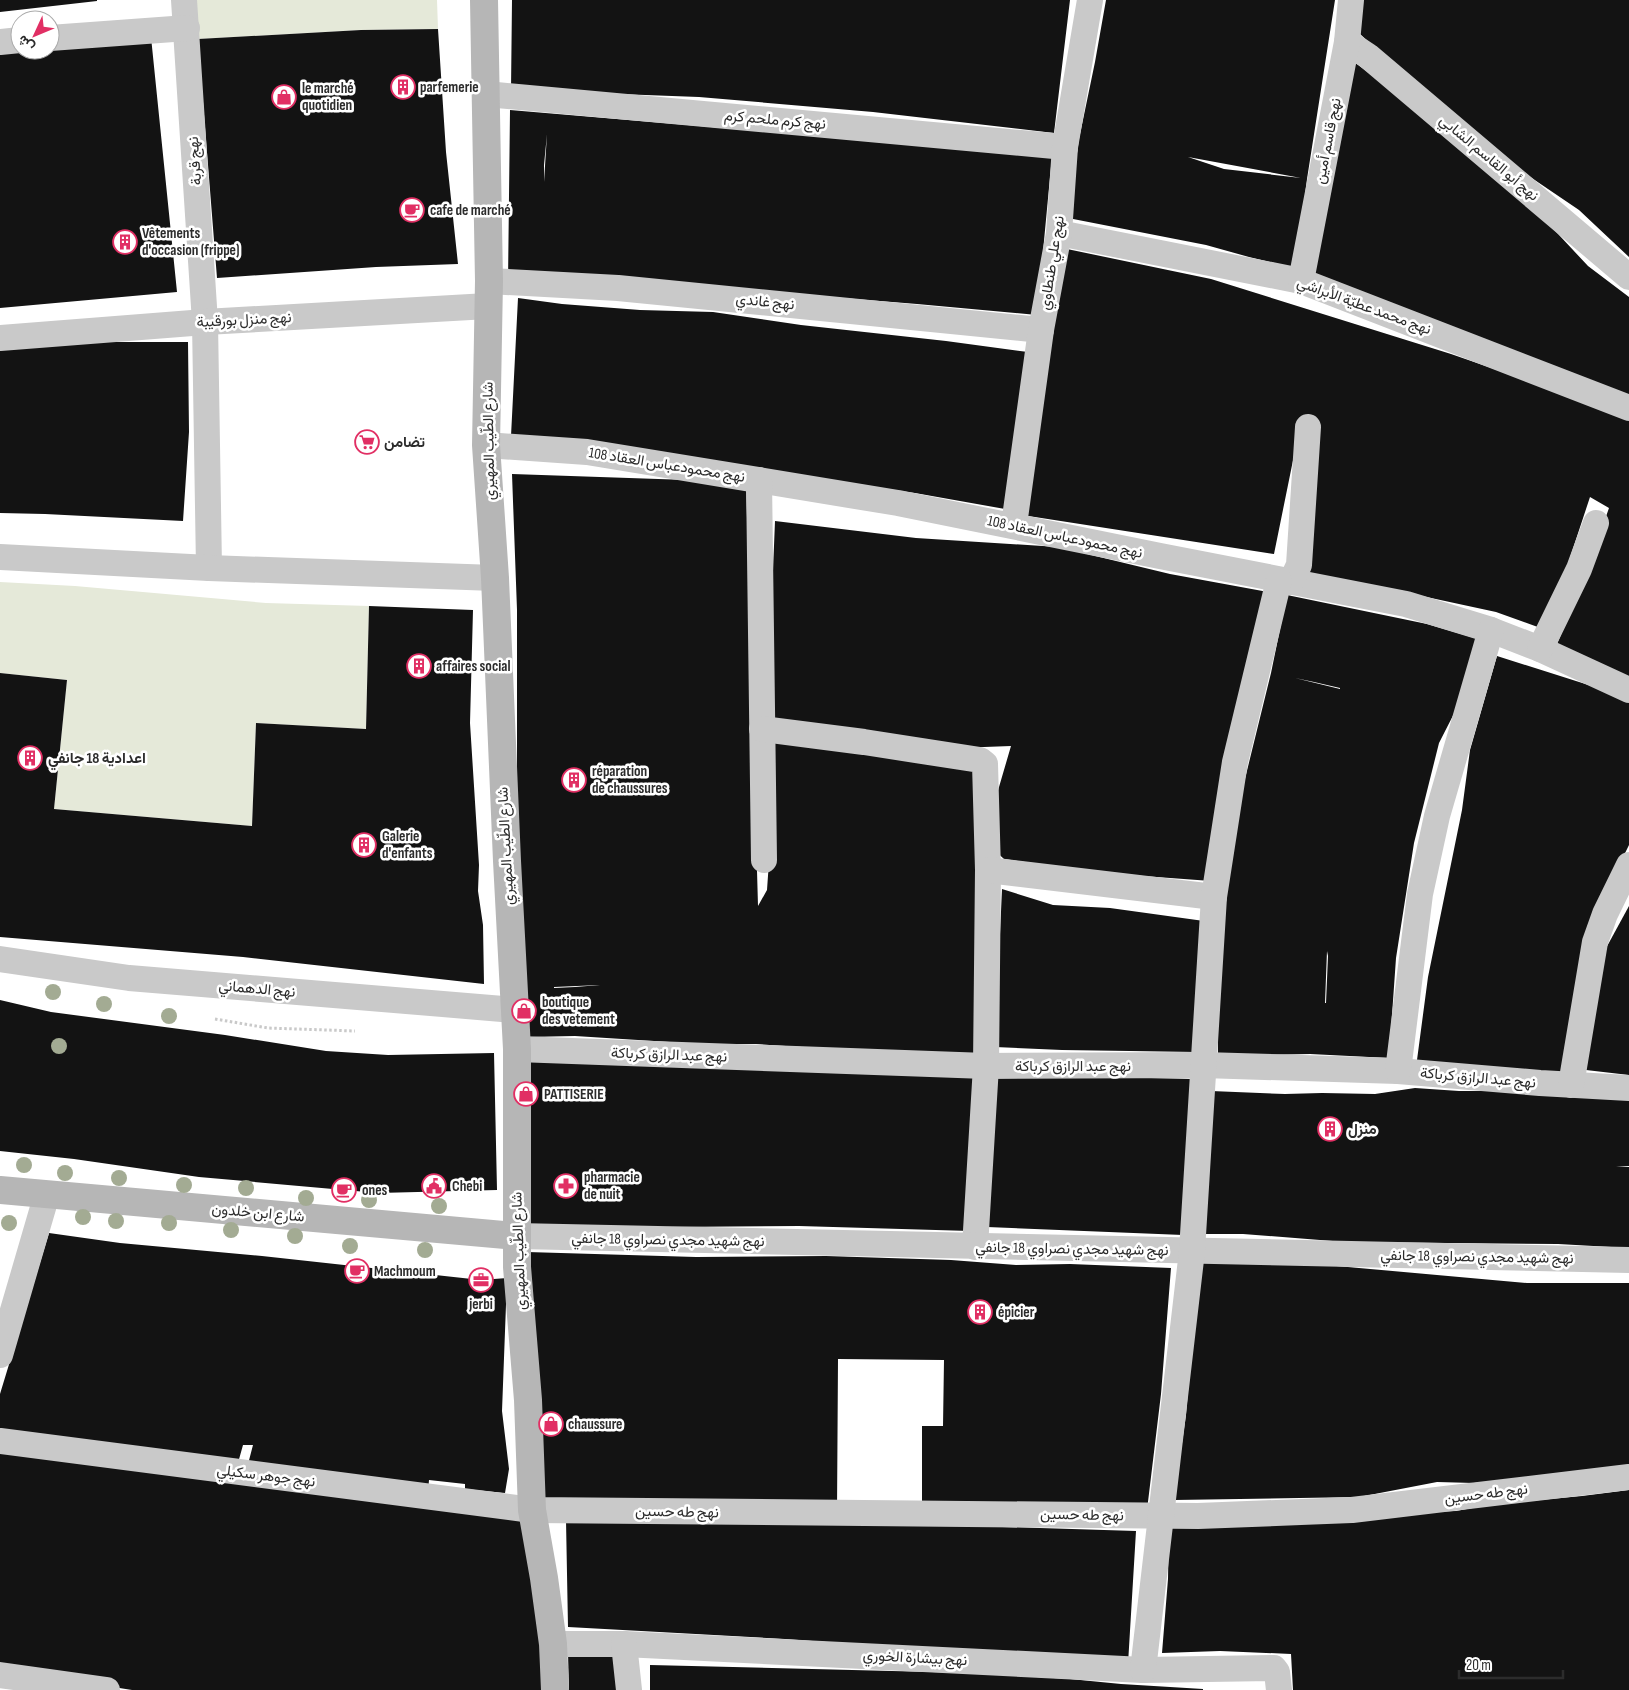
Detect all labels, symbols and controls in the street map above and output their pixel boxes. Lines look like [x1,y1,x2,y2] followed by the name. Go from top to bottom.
[10,10,60,60] north arrow
[14,32,38,56] text: ش
[390,74,416,100] building icon: parfemerie
[420,78,479,97] place label: parfemerie
[302,79,354,115] place label: le marché quotidien
[271,84,297,110] shop icon: le marché quotidien
[1310,96,1347,186] street label: نهج قاسم أمين
[723,106,827,135] street label: نهج كرم ملحم كرم
[1433,111,1543,208] street label: نهج أبو القاسم الشابي
[184,136,207,186] street label: نهج قربة
[399,197,425,223] cafe icon: cafe de marché
[430,201,511,220] place label: cafe de marché
[1035,214,1072,312] street label: نهج علي طنطاوي
[142,224,240,260] place label: Vêtements d'occasion (frippe)
[112,229,138,255] building icon: Vêtements d'occasion (frippe)
[1293,273,1434,342] street label: نهج محمد عطيّة الأبراشي
[734,289,795,318] street label: نهج غاندي
[196,308,292,333] street label: نهج منزل بورقيبة
[478,381,503,500] street label: شارع الطّيب المهيري
[354,429,380,455] supermarket icon: تضامن
[384,433,425,452] place label: تضامن
[587,443,747,488] street label: نهج محمودعباس العقاد 108
[986,511,1144,564] street label: نهج محمودعباس العقاد 108
[406,653,432,679] building icon: affaires social
[436,657,510,676] place label: affaires social
[17,745,43,771] building icon: اعدادية 18 جانفي
[48,749,146,771] place label: اعدادية 18 جانفي
[592,762,668,798] place label: réparation de chaussures
[561,767,587,793] building icon: réparation de chaussures
[493,786,522,906] street label: شارع الطّيب المهيري
[382,827,433,863] place label: Galerie d'enfants
[351,832,377,858] building icon: Galerie d'enfants
[217,976,296,1005] street label: نهج الدهماني
[542,993,615,1029] place label: boutique des vetement
[511,998,537,1024] shop icon: boutique des vetement
[611,1043,727,1068] street label: نهج عبد الرازق كرباكة
[1015,1057,1131,1077] street label: نهج عبد الرازق كرباكة
[1419,1063,1537,1094] street label: نهج عبد الرازق كرباكة
[513,1081,539,1107] shop icon: PATTISERIE
[544,1085,604,1104] place label: PATTISERIE
[1317,1116,1343,1142] building icon: منزل
[1348,1120,1377,1139] place label: منزل
[584,1168,640,1204] place label: pharmacie de nuit
[421,1173,447,1199] public building icon: Chebi
[553,1173,579,1199] pharmacy icon: pharmacie de nuit
[331,1177,357,1203] cafe icon: ones
[452,1177,482,1196] place label: Chebi
[362,1181,388,1200] place label: ones
[507,1191,534,1311] street label: شارع الطّيب المهيري
[211,1199,305,1228] street label: شارع ابن خلدون
[571,1229,765,1254] street label: نهج شهيد مجدي نصراوي 18 جانفي
[975,1238,1169,1263] street label: نهج شهيد مجدي نصراوي 18 جانفي
[1380,1246,1574,1271] street label: نهج شهيد مجدي نصراوي 18 جانفي
[344,1258,370,1284] cafe icon: Machmoum
[374,1262,436,1281] place label: Machmoum
[468,1267,494,1293] office icon: jerbi
[468,1295,493,1314] place label: jerbi
[967,1299,993,1325] building icon: épicier
[998,1303,1035,1322] place label: épicier
[538,1411,564,1437] shop icon: chaussure
[568,1415,623,1434] place label: chaussure
[215,1461,316,1494] street label: نهج جوهر سكيلي
[1443,1479,1529,1510] street label: نهج طه حسين
[635,1502,719,1523] street label: نهج طه حسين
[1040,1505,1124,1526] street label: نهج طه حسين
[862,1646,968,1673] street label: نهج بيشارة الخوري
[1459,1648,1563,1680] scale bar
[1466,1656,1491,1675] text: 20 m

